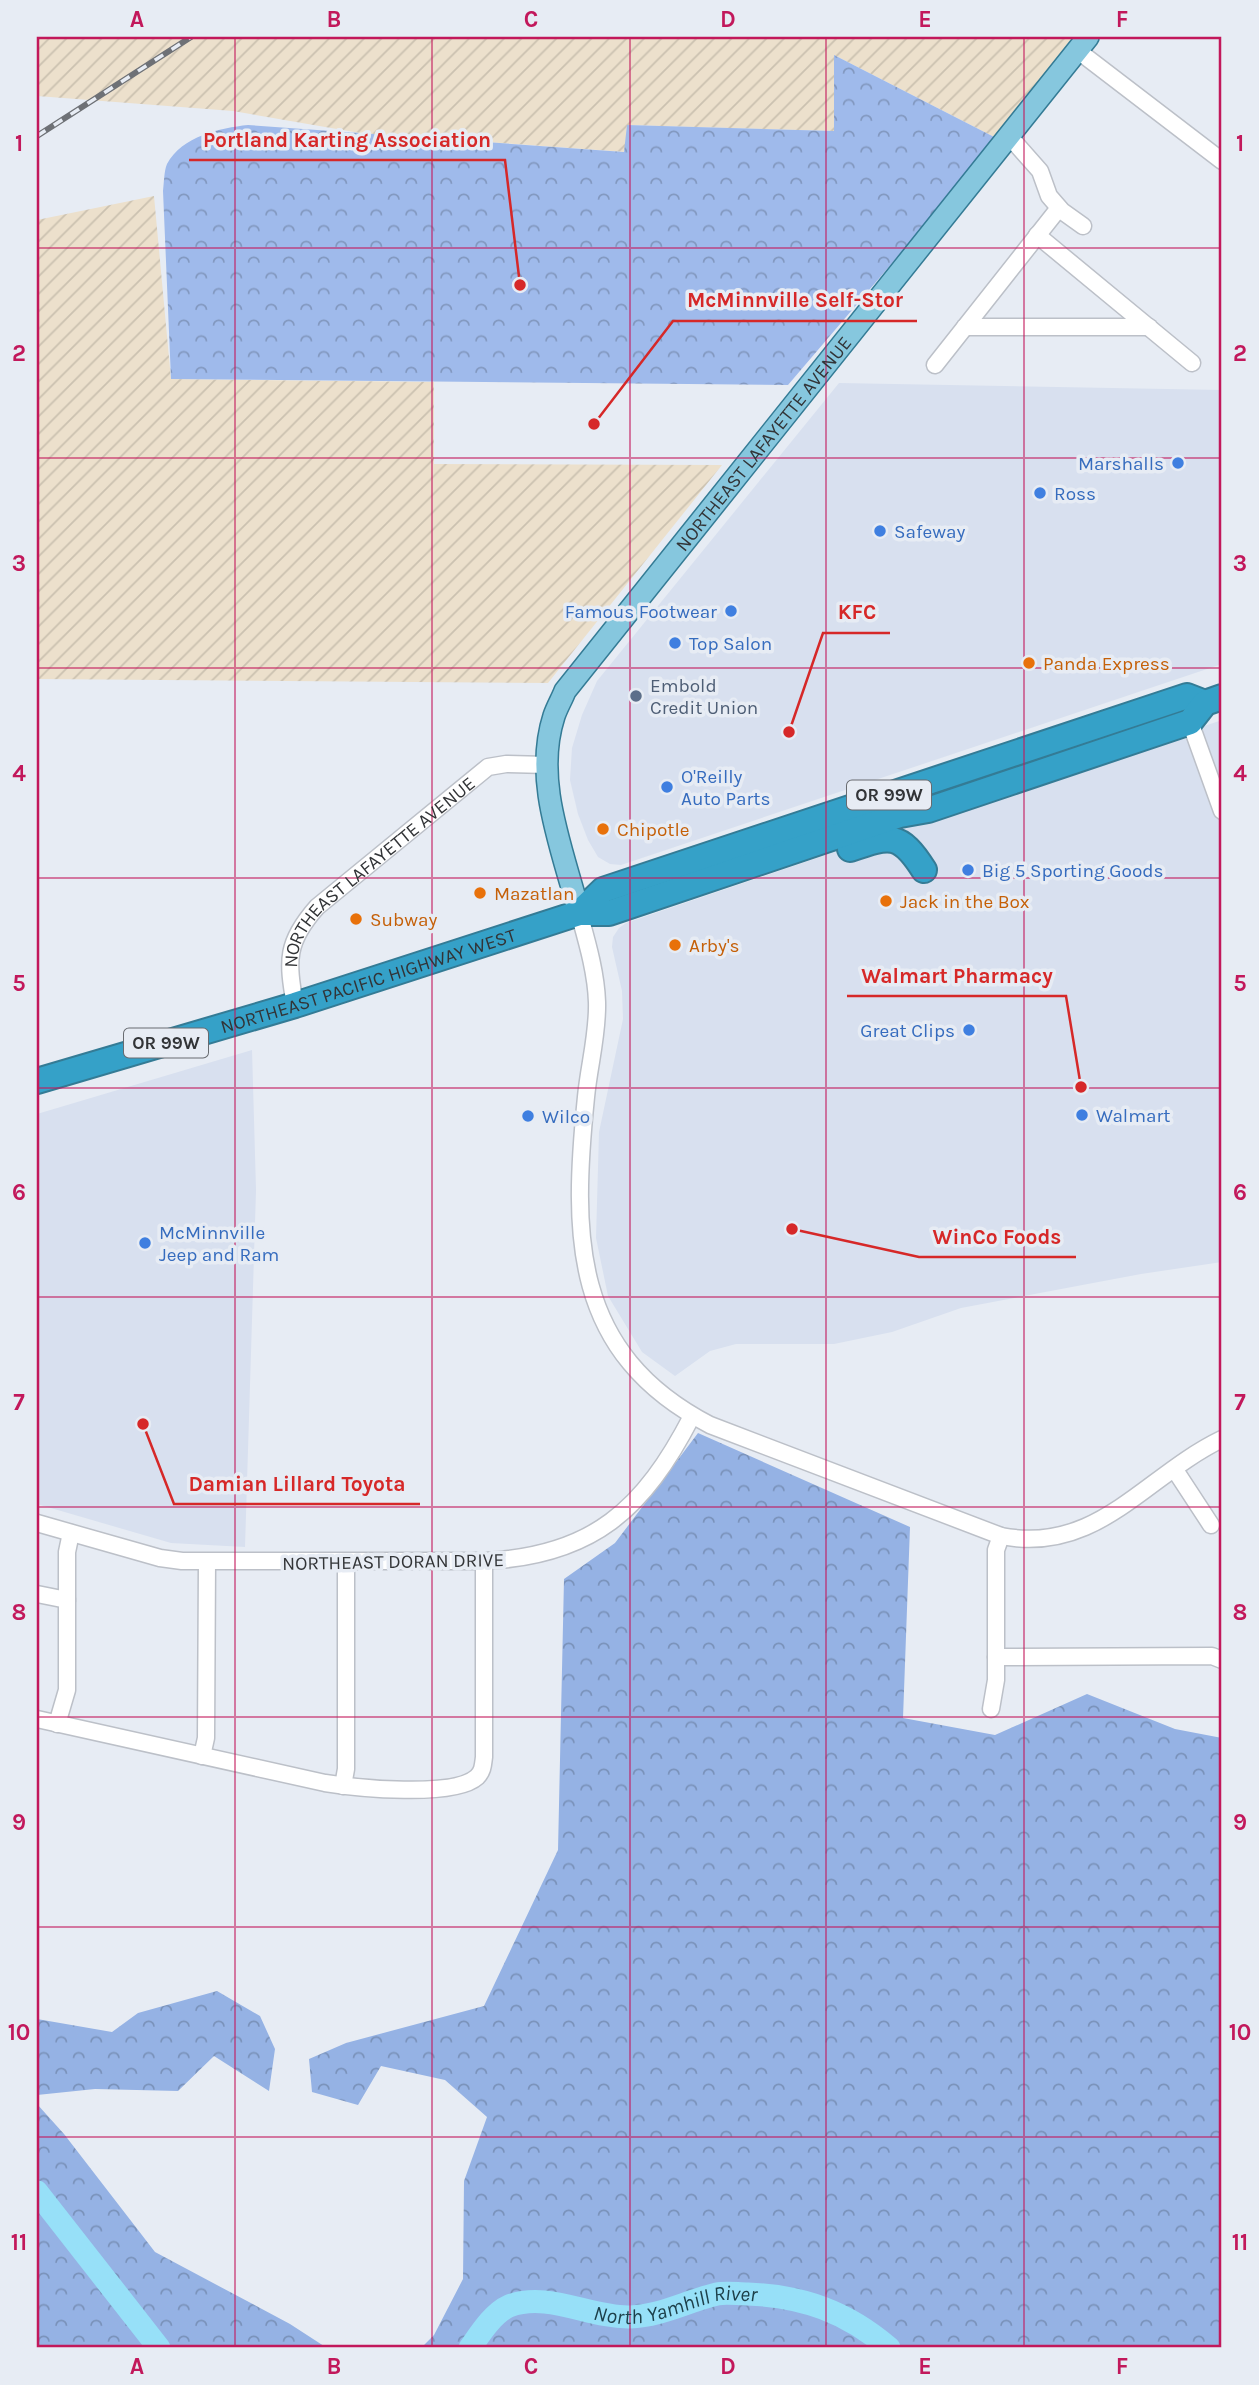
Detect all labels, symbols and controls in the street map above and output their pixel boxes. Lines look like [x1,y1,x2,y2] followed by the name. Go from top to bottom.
[130,6,144,33] text: A
[327,6,341,33] text: B
[524,6,538,33] text: C
[720,6,736,33] text: D
[918,6,932,33] text: E
[1116,6,1128,33] text: F
[189,118,505,160] callout: Portland Karting Association
[203,128,491,152] text: Portland Karting Association
[15,130,23,157] text: 1
[1236,130,1244,157] text: 1
[673,279,917,321] callout: McMinnville Self-Stor
[687,288,904,312] text: McMinnville Self-Stor
[671,332,856,556] street label: NORTHEAST LAFAYETTE AVENUE
[12,340,26,367] text: 2
[1233,340,1247,367] text: 2
[1078,453,1164,475] place label: Marshalls
[1170,455,1186,471] marker: Marshalls
[1054,483,1096,505] place label: Ross
[1032,485,1048,501] marker: Ross
[894,521,965,543] place label: Safeway
[872,523,888,539] marker: Safeway
[12,550,26,577] text: 3
[1233,550,1247,577] text: 3
[823,591,890,633] callout: KFC
[838,600,876,624] text: KFC
[565,601,717,623] place label: Famous Footwear
[723,603,739,619] marker: Famous Footwear
[689,633,772,655] place label: Top Salon
[667,635,683,651] marker: Top Salon
[1043,653,1170,675] place label: Panda Express
[1021,655,1037,671] marker: Panda Express
[650,675,758,719] place label: Embold Credit Union
[628,688,644,704] marker: Embold Credit Union
[12,760,26,787] text: 4
[1233,760,1247,787] text: 4
[681,766,770,810] place label: O'Reilly Auto Parts
[280,772,480,968] street label: NORTHEAST LAFAYETTE AVENUE
[659,779,675,795] marker: O'Reilly Auto Parts
[847,780,931,810] road number: OR 99W
[617,819,690,841] place label: Chipotle
[595,821,611,837] marker: Chipotle
[982,860,1164,882] place label: Big 5 Sporting Goods
[960,862,976,878] marker: Big 5 Sporting Goods
[494,883,574,905] place label: Mazatlan
[472,885,488,901] marker: Mazatlan
[900,891,1030,913] place label: Jack in the Box
[878,893,894,909] marker: Jack in the Box
[370,909,437,931] place label: Subway
[348,911,364,927] marker: Subway
[218,924,519,1038] street label: NORTHEAST PACIFIC HIGHWAY WEST
[689,935,739,957] place label: Arby's
[667,937,683,953] marker: Arby's
[847,954,1066,996] callout: Walmart Pharmacy
[861,964,1053,988] text: Walmart Pharmacy
[12,970,26,997] text: 5
[1233,970,1247,997] text: 5
[860,1020,955,1042] place label: Great Clips
[961,1022,977,1038] marker: Great Clips
[124,1028,208,1058] road number: OR 99W
[1096,1105,1170,1127] place label: Walmart
[542,1106,590,1128] place label: Wilco
[1074,1107,1090,1123] marker: Walmart
[520,1108,536,1124] marker: Wilco
[12,1179,26,1206] text: 6
[1233,1179,1247,1206] text: 6
[919,1215,1076,1257] callout: WinCo Foods
[159,1222,279,1266] place label: McMinnville Jeep and Ram
[933,1225,1061,1249] text: WinCo Foods
[137,1235,153,1251] marker: McMinnville Jeep and Ram
[13,1389,25,1416] text: 7
[1234,1389,1246,1416] text: 7
[174,1462,420,1504] callout: Damian Lillard Toyota
[188,1472,406,1496] text: Damian Lillard Toyota
[282,1549,504,1575] street label: NORTHEAST DORAN DRIVE
[12,1599,26,1626] text: 8
[1233,1599,1247,1626] text: 8
[12,1809,26,1836] text: 9
[1233,1809,1247,1836] text: 9
[8,2019,30,2046] text: 10
[1229,2019,1251,2046] text: 10
[11,2229,27,2256] text: 11
[1232,2229,1248,2256] text: 11
[591,2281,759,2329] water label: North Yamhill River
[130,2353,144,2380] text: A
[327,2353,341,2380] text: B
[524,2353,538,2380] text: C
[720,2353,736,2380] text: D
[918,2353,932,2380] text: E
[1116,2353,1128,2380] text: F

